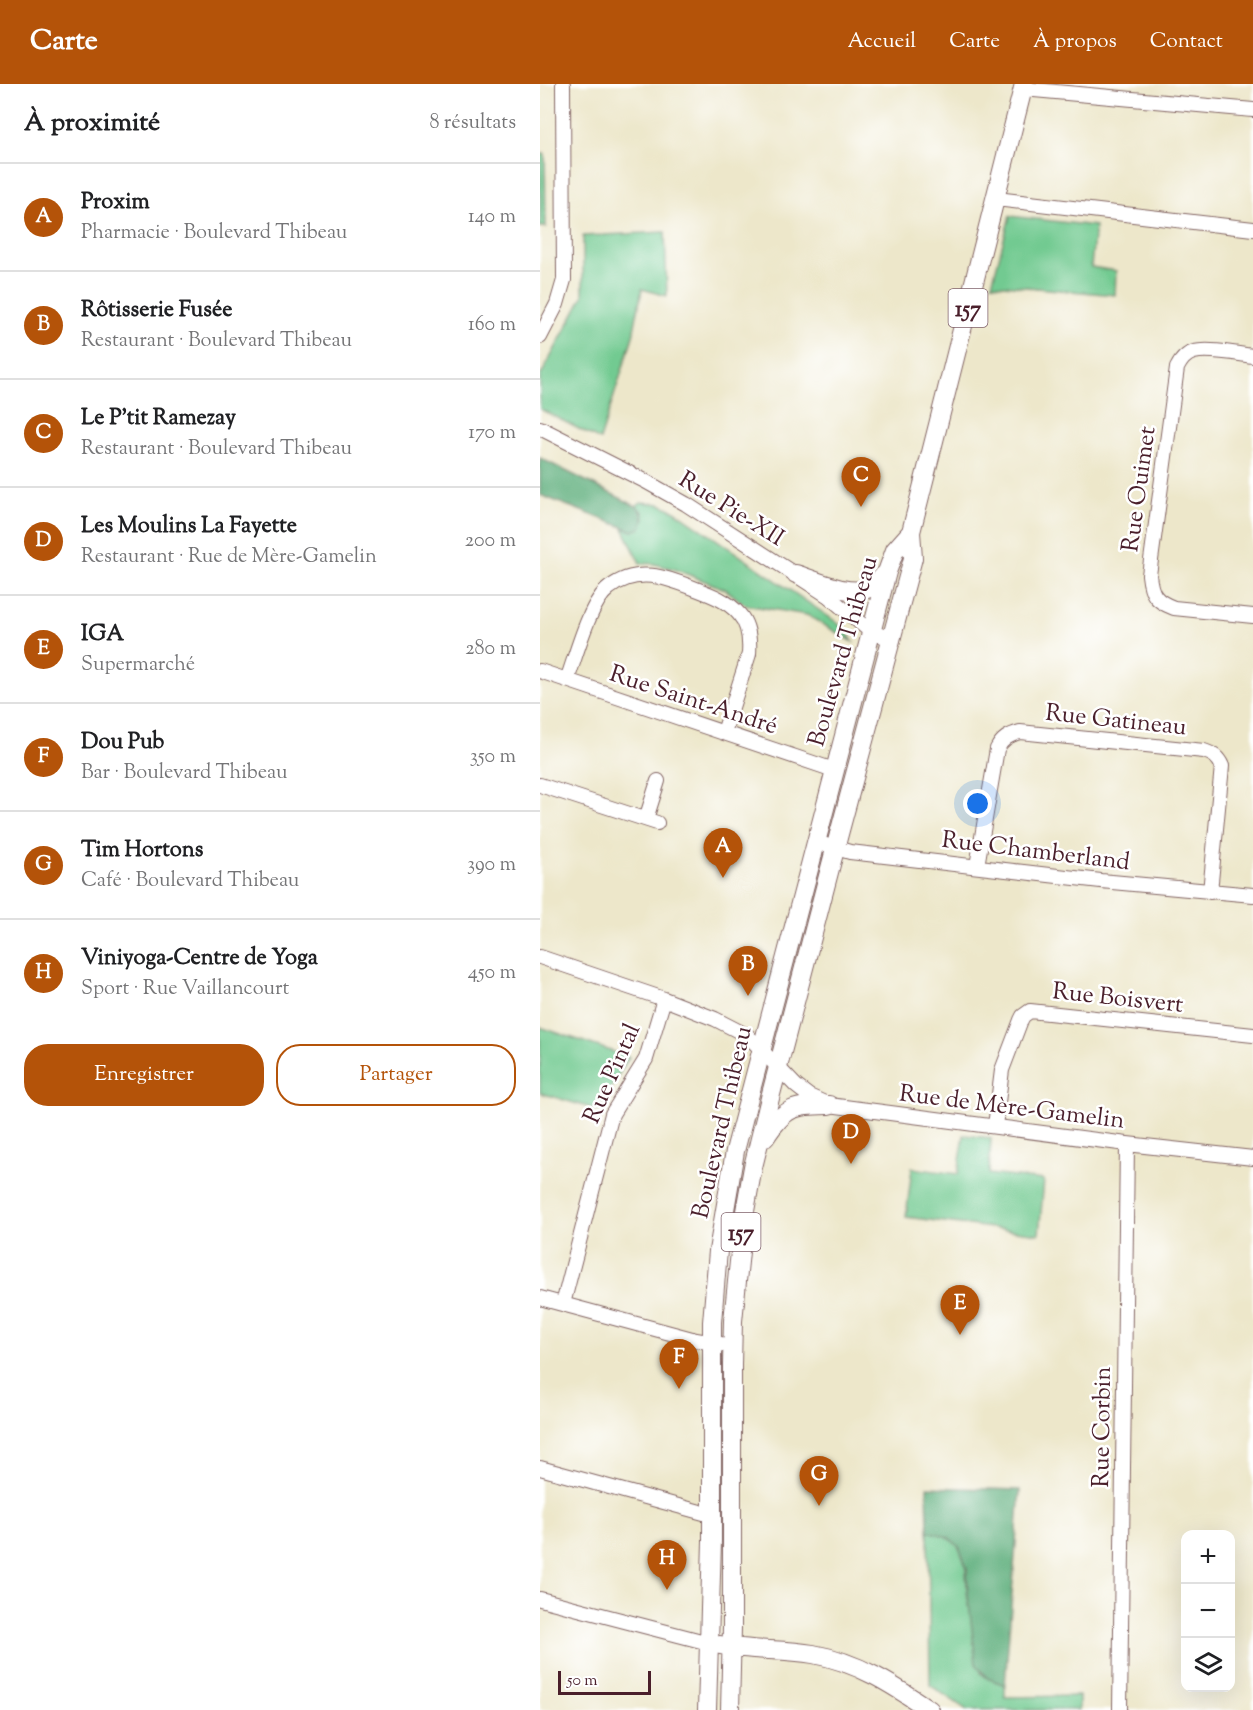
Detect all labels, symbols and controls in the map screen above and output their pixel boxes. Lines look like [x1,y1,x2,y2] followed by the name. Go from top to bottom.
[30,22,98,62] text: Carte
[848,27,916,57] text: Accueil
[949,27,1000,57] text: Carte
[1033,27,1117,57] text: À propos
[1150,27,1223,57] text: Contact
[24,105,160,142] text: À proximité
[430,109,516,138] text: 8 résultats
[81,187,150,219] text: Proxim
[35,203,52,232] text: A
[468,203,516,232] text: 140 m
[81,219,347,248] text: Pharmacie · Boulevard Thibeau
[948,289,988,327] road number: 157
[81,295,232,327] text: Rôtisserie Fusée
[37,311,50,340] text: B
[468,311,516,340] text: 160 m
[81,327,352,356] text: Restaurant · Boulevard Thibeau
[81,403,236,435] text: Le P’tit Ramezay
[35,419,52,448] text: C
[468,419,516,448] text: 170 m
[1114,424,1166,554] street label: Rue Ouimet
[81,435,352,464] text: Restaurant · Boulevard Thibeau
[842,458,880,507] pin: C
[671,464,791,556] street label: Rue Pie-XII
[81,511,297,543] text: Les Moulins La Fayette
[36,527,51,556] text: D
[465,527,516,556] text: 200 m
[81,543,377,572] text: Restaurant · Rue de Mère-Gamelin
[800,552,887,751] street label: Boulevard Thibeau
[81,619,124,651] text: IGA
[37,635,50,664] text: E
[465,635,516,664] text: 280 m
[81,651,195,680] text: Supermarché
[605,658,782,744] street label: Rue Saint-André
[1043,697,1188,745] street label: Rue Gatineau
[81,727,164,759] text: Dou Pub
[38,743,49,772] text: F
[470,743,516,772] text: 350 m
[81,759,288,788] text: Bar · Boulevard Thibeau
[963,789,992,818] your location
[940,824,1132,880] street label: Rue Chamberland
[704,828,742,878] pin: A
[81,835,203,867] text: Tim Hortons
[35,851,52,880] text: G
[467,851,516,880] text: 390 m
[81,867,299,896] text: Café · Boulevard Thibeau
[81,943,318,975] text: Viniyoga-Centre de Yoga
[728,946,768,996] pin: B
[36,959,51,988] text: H
[468,959,516,988] text: 450 m
[81,975,289,1004] text: Sport · Rue Vaillancourt
[1051,975,1185,1023] street label: Rue Boisvert
[576,1018,650,1129] street label: Rue Pintal
[684,1023,762,1222] street label: Boulevard Thibeau
[24,1044,264,1106] button: Enregistrer
[276,1044,516,1106] button: Partager
[897,1077,1126,1139] street label: Rue de Mère-Gamelin
[832,1114,870,1164] pin: D
[722,1213,760,1251] road number: 157
[940,1286,980,1335] pin: E
[660,1340,698,1389] pin: F
[1085,1366,1121,1488] street label: Rue Corbin
[800,1456,838,1506] pin: G
[1181,1530,1235,1692] map controls
[1181,1530,1235,1584] button: +
[648,1540,686,1590] pin: H
[1181,1584,1235,1638] button: −
[1181,1638,1235,1692] button: layers
[558,1668,651,1696] scale bar
[567,1670,598,1693] text: 50 m

